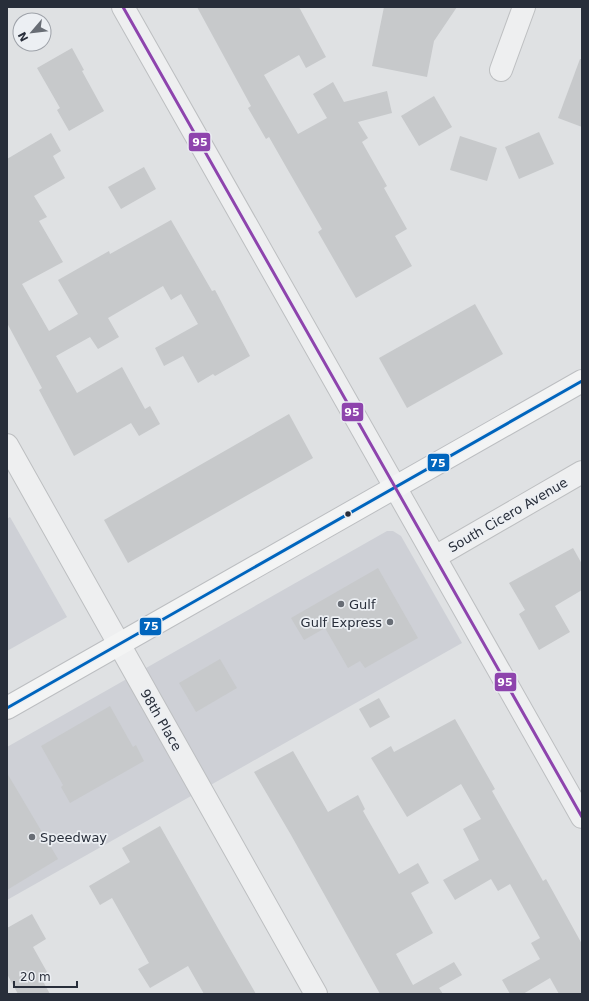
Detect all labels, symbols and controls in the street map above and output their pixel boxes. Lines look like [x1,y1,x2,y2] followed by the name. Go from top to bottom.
[12,12,52,52] north arrow
[16,29,32,44] text: N
[188,132,211,152] line badge: 95
[192,136,208,149] text: 95
[341,402,364,422] line badge: 95
[344,406,360,419] text: 95
[427,453,450,472] line badge: 75
[430,457,446,470] text: 75
[446,475,570,555] street label: South Cicero Avenue
[343,509,353,519] unlabelled marker
[349,597,376,612] place label: Gulf
[336,599,346,609] marker: Gulf
[301,615,382,630] place label: Gulf Express
[139,617,162,636] line badge: 75
[385,617,395,627] marker: Gulf Express
[143,620,159,633] text: 75
[494,672,517,692] line badge: 95
[497,676,513,689] text: 95
[137,687,185,753] street label: 98th Place
[40,830,107,845] place label: Speedway
[27,832,37,842] marker: Speedway
[14,963,77,989] scale bar
[20,970,51,984] text: 20 m

